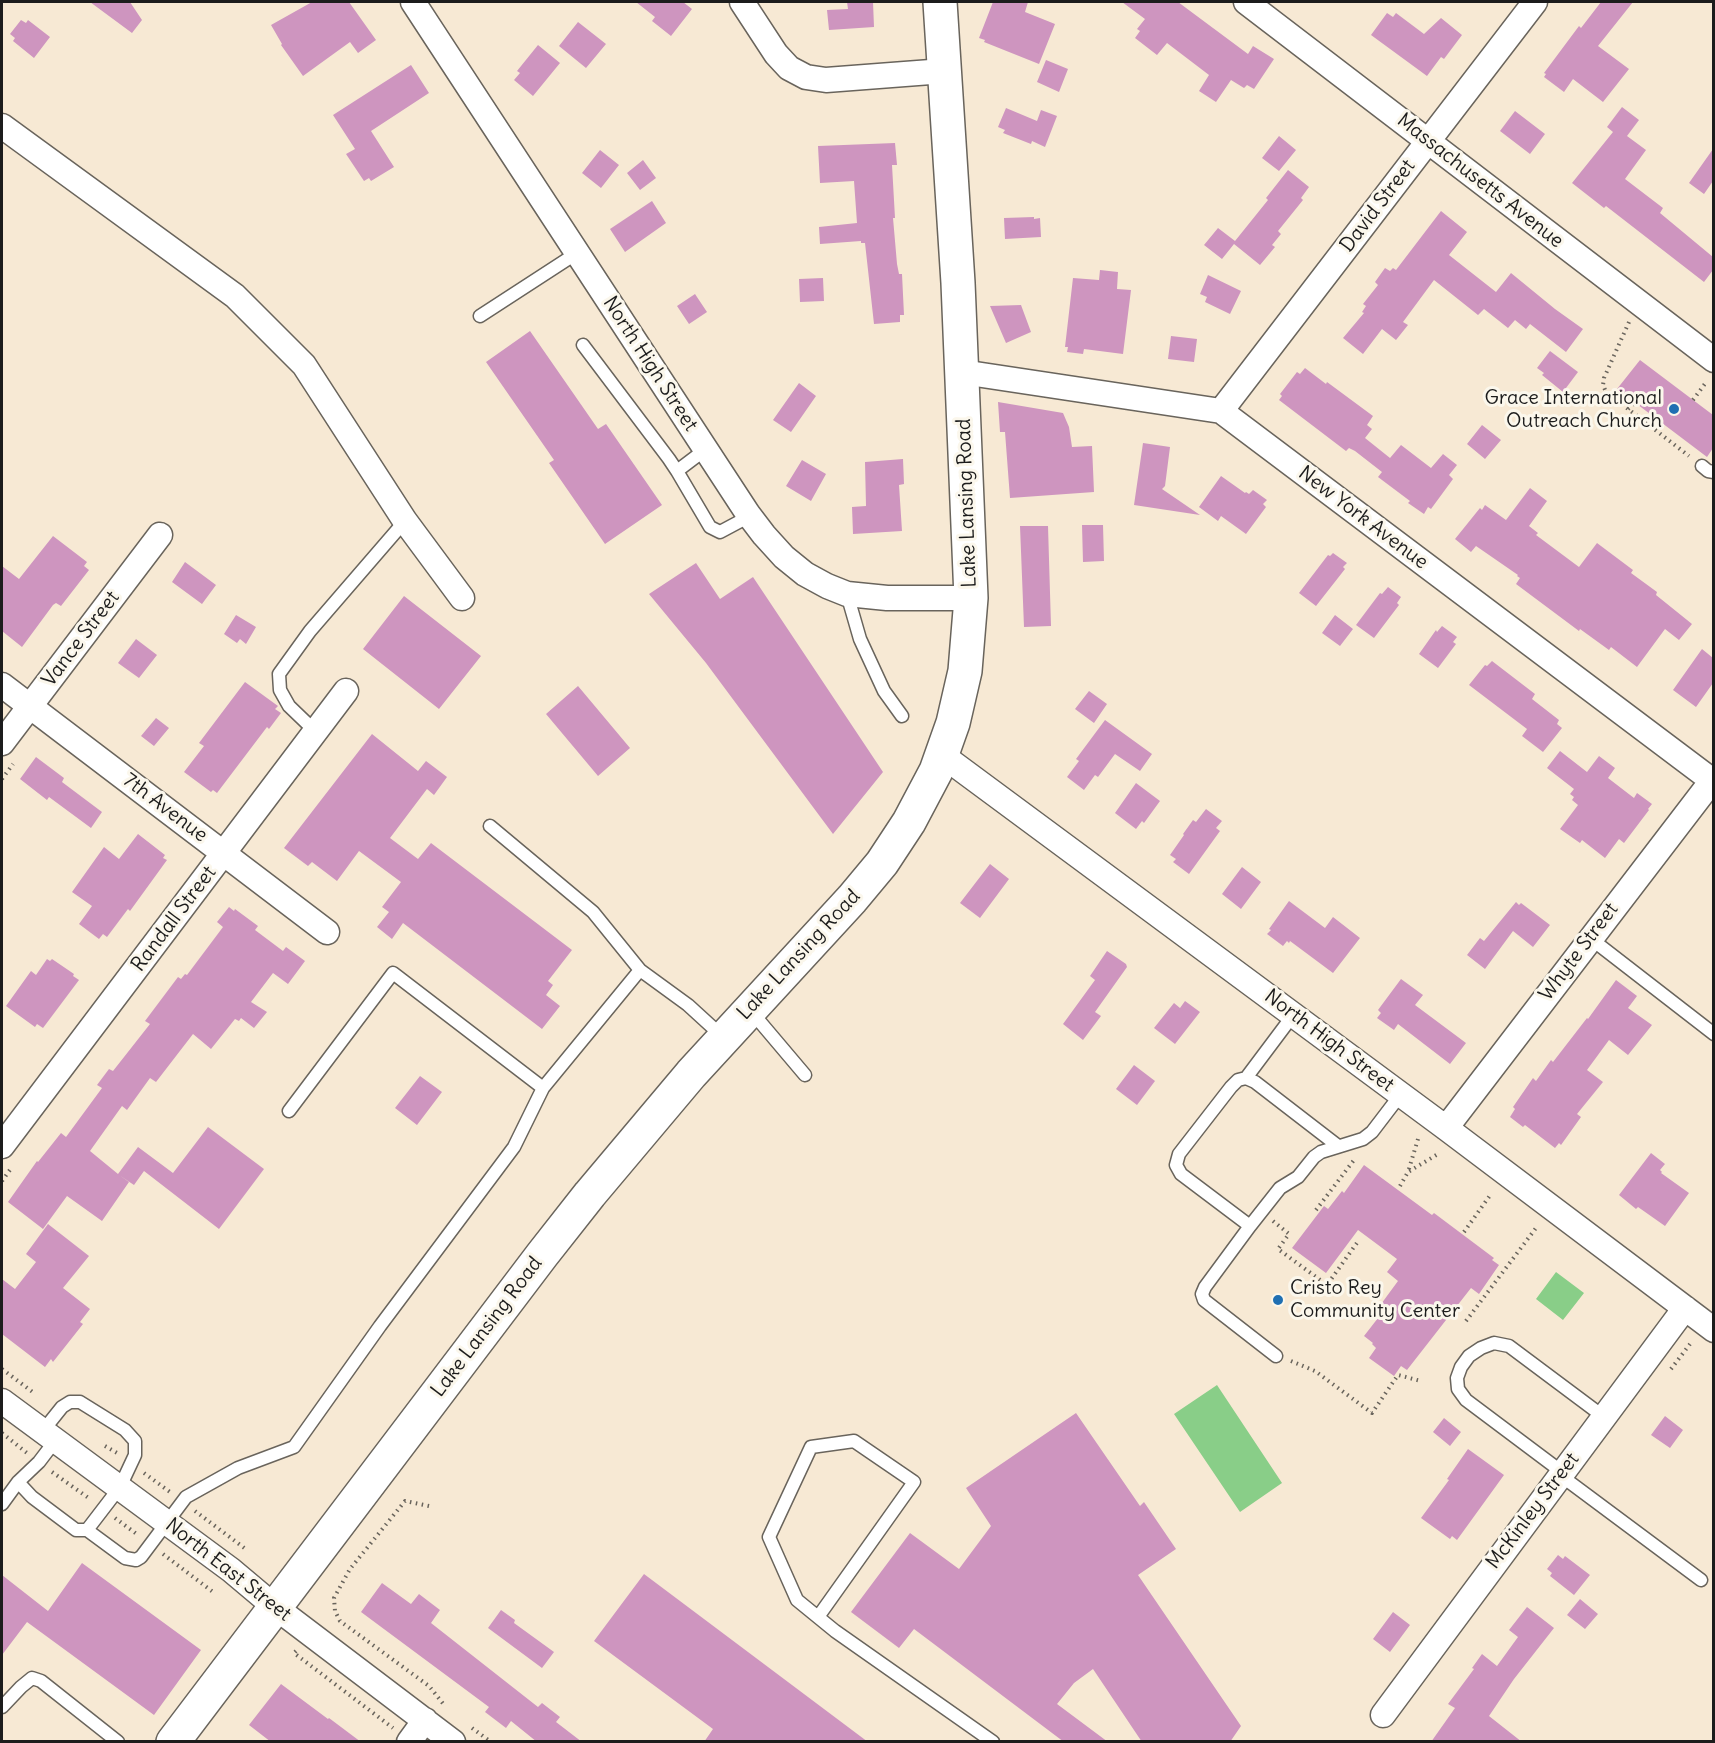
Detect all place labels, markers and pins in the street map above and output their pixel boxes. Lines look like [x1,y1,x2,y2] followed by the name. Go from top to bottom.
[1485,386,1662,433] place label: Grace International Outreach Church
[1667,402,1681,416] marker: Grace International Outreach Church
[1290,1276,1460,1323] place label: Cristo Rey Community Center
[1271,1293,1285,1307] marker: Cristo Rey Community Center

